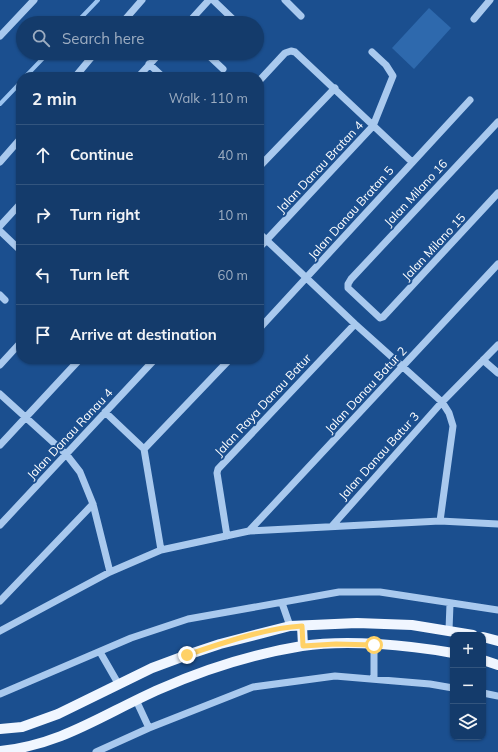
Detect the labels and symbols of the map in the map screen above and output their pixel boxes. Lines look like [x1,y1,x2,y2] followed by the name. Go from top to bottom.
[273,118,366,216] street label: Jalan Danau Bratan 4
[381,156,450,229] street label: Jalan Milano 16
[305,163,396,262] street label: Jalan Danau Bratan 5
[399,210,468,283] street label: Jalan Milano 15
[322,343,410,436] street label: Jalan Danau Batur 2
[211,350,314,459] street label: Jalan Raya Danau Batur
[24,385,116,482] street label: Jalan Danau Ranau 4
[335,409,422,503] street label: Jalan Danau Batur 3
[365,636,383,654] route start
[178,646,196,664] route end

